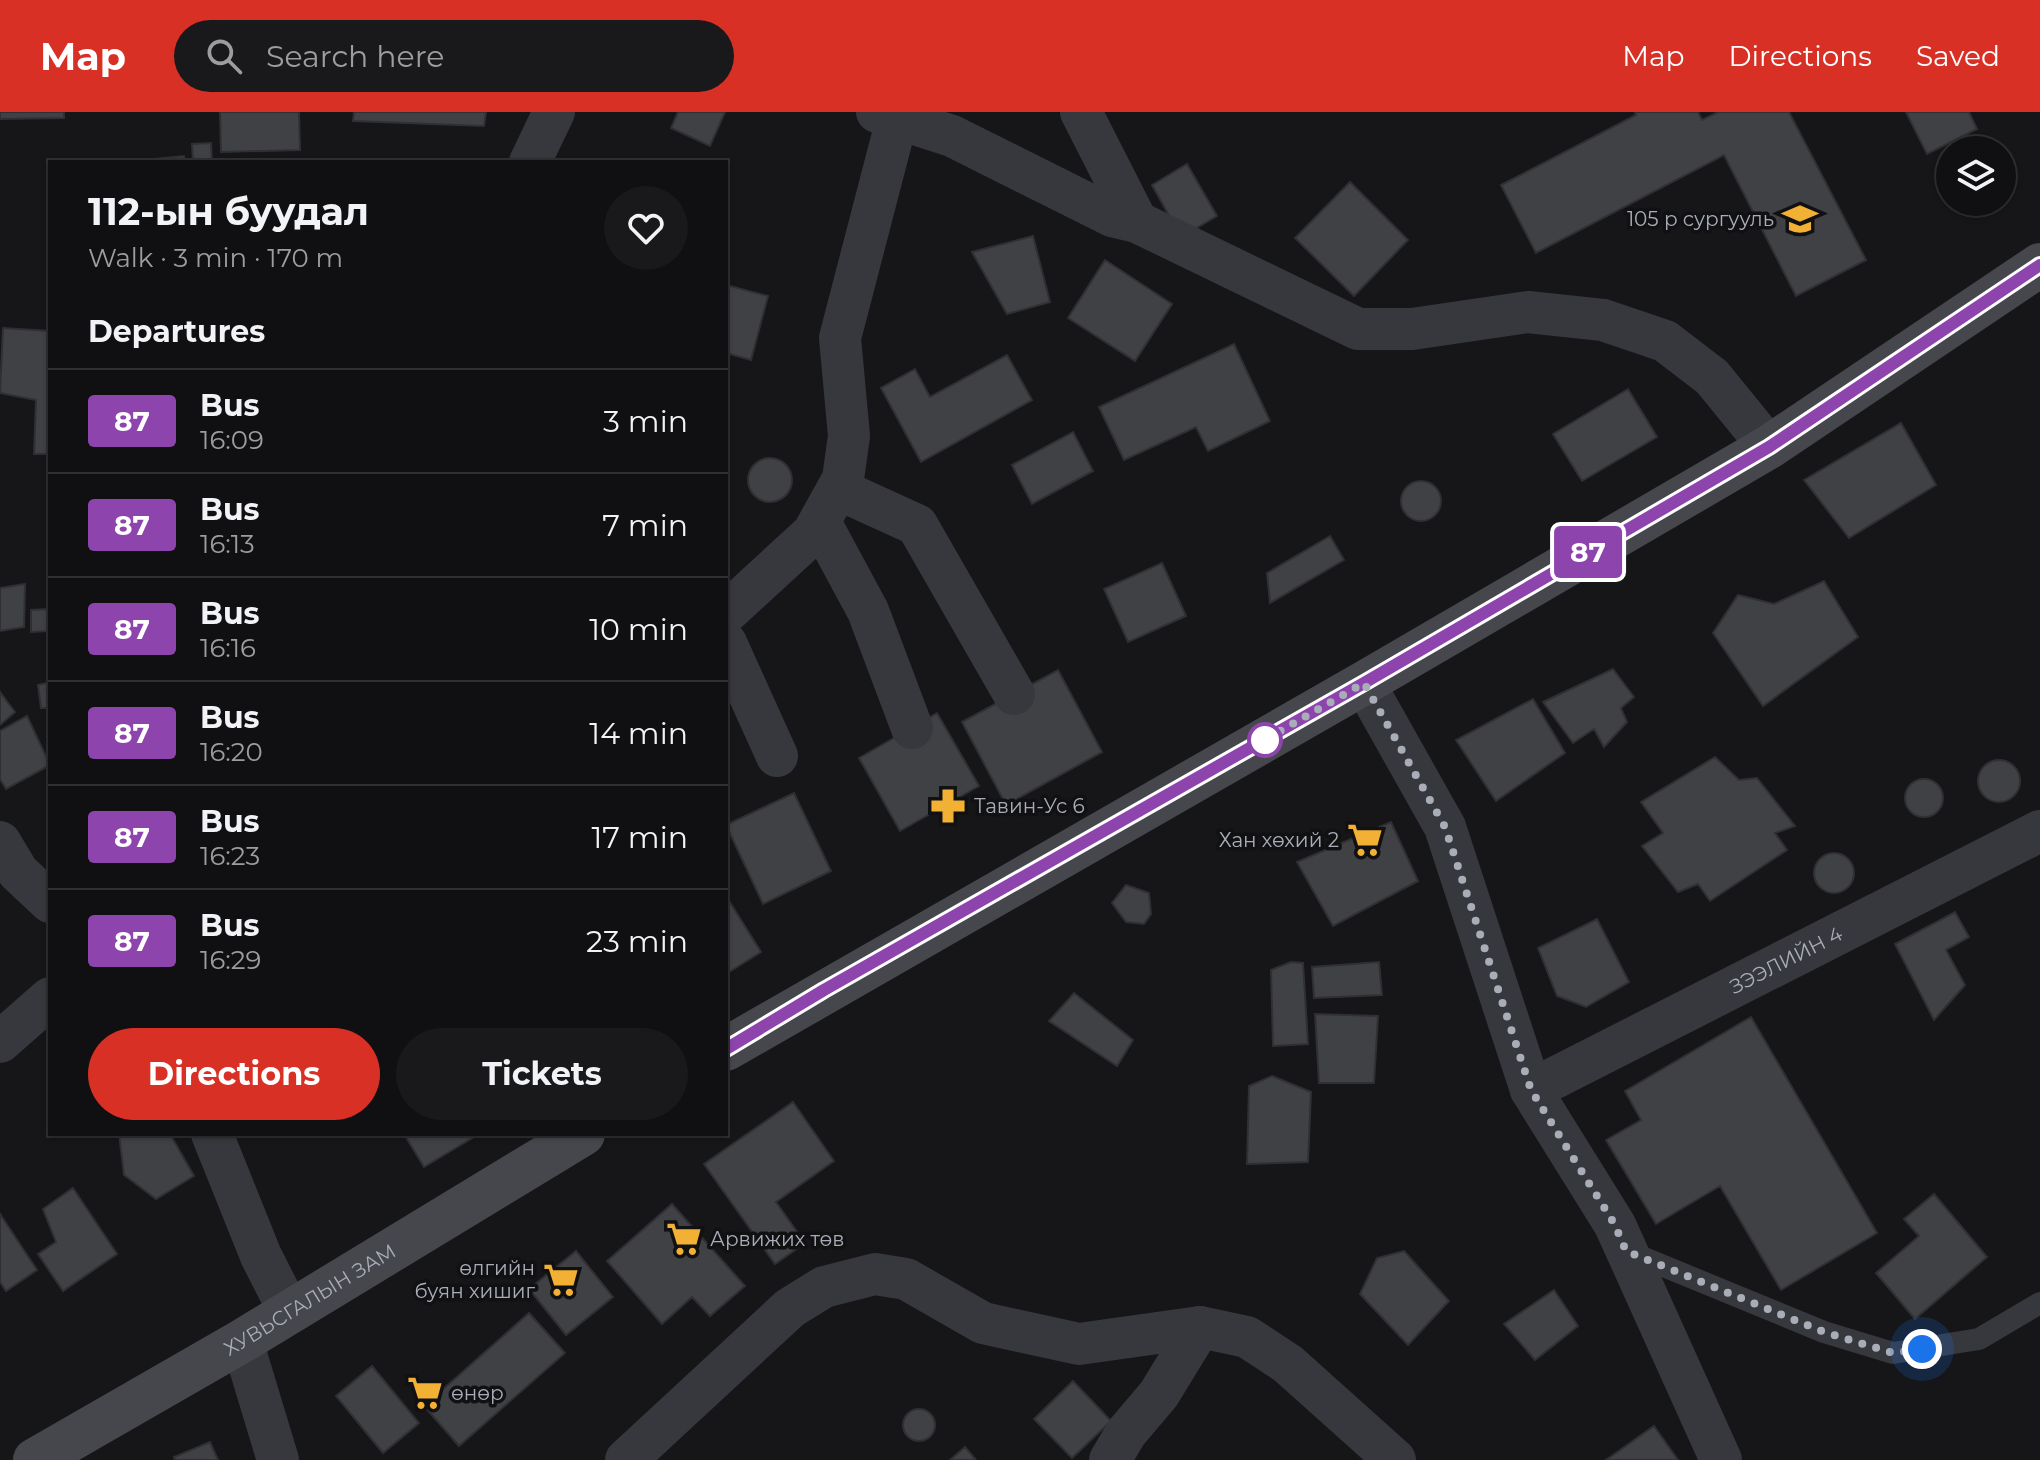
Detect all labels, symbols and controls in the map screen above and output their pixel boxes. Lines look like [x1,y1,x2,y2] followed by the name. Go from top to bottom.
[174,20,734,92] search box
[40,33,126,80] text: Map
[202,34,246,78] icon: search
[266,38,444,75] text: Search here
[1622,39,1684,73] text: Map
[1728,39,1872,73] text: Directions
[1916,39,2000,73] text: Saved
[1936,136,2016,216] map controls
[1936,136,2016,216] button: layers
[604,186,688,270] button: heart
[88,188,369,235] text: 112-ын буудал
[1781,200,1819,238] school or university icon: 105 р сургууль
[1627,207,1774,231] place label: 105 р сургууль
[88,242,343,274] text: Walk · 3 min · 170 m
[88,313,265,350] text: Departures
[200,387,260,424] text: Bus
[603,403,688,440] text: 3 min
[114,404,150,438] text: 87
[200,424,264,456] text: 16:09
[200,491,260,528] text: Bus
[602,507,688,544] text: 7 min
[114,508,150,542] text: 87
[1552,526,1624,578] line badge: 87
[200,528,255,560] text: 16:13
[1570,535,1606,569] text: 87
[200,595,260,632] text: Bus
[589,611,688,648] text: 10 min
[114,612,150,646] text: 87
[200,632,256,664] text: 16:16
[200,699,260,736] text: Bus
[589,715,688,752] text: 14 min
[114,716,150,750] text: 87
[1248,723,1282,757] unlabelled marker
[200,736,263,768] text: 16:20
[929,787,967,825] pharmacy icon: Тавин-Ус 6
[974,794,1085,818] place label: Тавин-Ус 6
[200,803,260,840] text: Bus
[591,819,688,856] text: 17 min
[114,820,150,854] text: 87
[1346,821,1384,859] supermarket icon: Хан хөхий 2
[1219,828,1339,852] place label: Хан хөхий 2
[200,840,260,872] text: 16:23
[200,907,260,944] text: Bus
[1726,922,1846,999] street label: ЗЭЭЛИЙН 4
[586,923,688,960] text: 23 min
[114,924,150,958] text: 87
[200,944,261,976] text: 16:29
[88,1028,380,1120] button: Directions
[396,1028,688,1120] button: Tickets
[665,1220,703,1258] supermarket icon: Арвижих төв
[710,1227,844,1251] place label: Арвижих төв
[220,1239,400,1361] street label: ХУВЬСГАЛЫН ЗАМ
[414,1256,535,1303] place label: өлгийн буян хишиг
[542,1261,580,1299] supermarket icon: өлгийн буян хишиг
[1902,1329,1942,1369] your location
[406,1374,444,1412] supermarket icon: өнөр
[451,1381,504,1405] place label: өнөр

